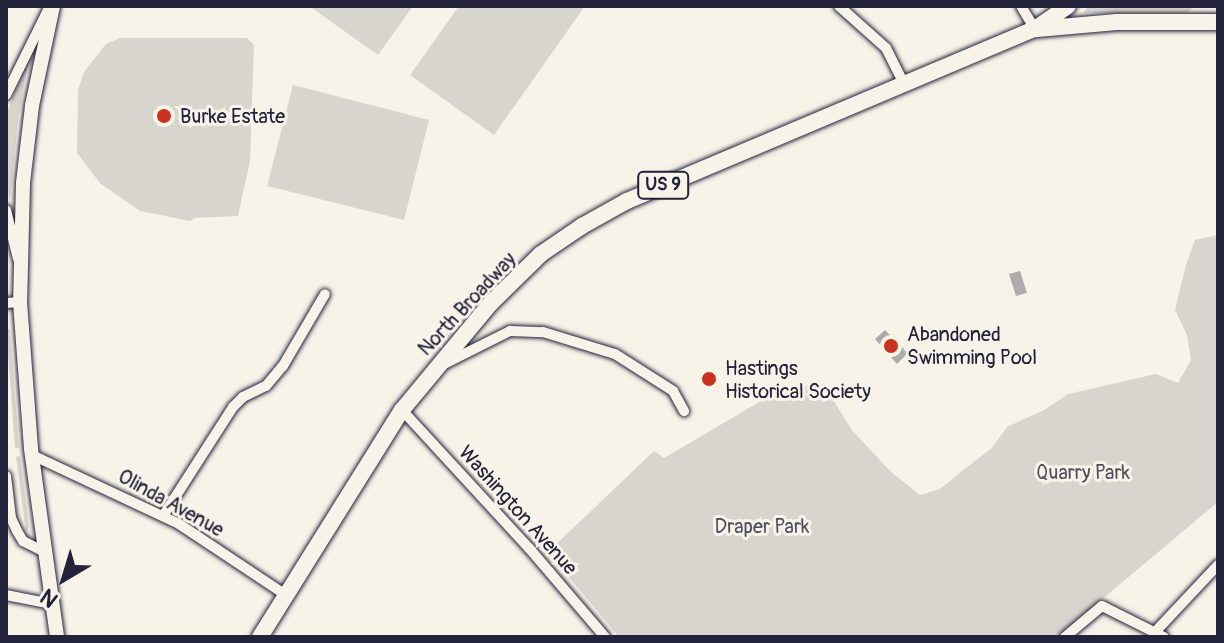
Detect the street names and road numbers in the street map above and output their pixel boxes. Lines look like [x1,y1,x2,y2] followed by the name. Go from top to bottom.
[637,171,689,199] road number: US 9
[413,247,521,361] street label: North Broadway
[454,441,582,579] street label: Washington Avenue
[114,464,228,542] street label: Olinda Avenue

